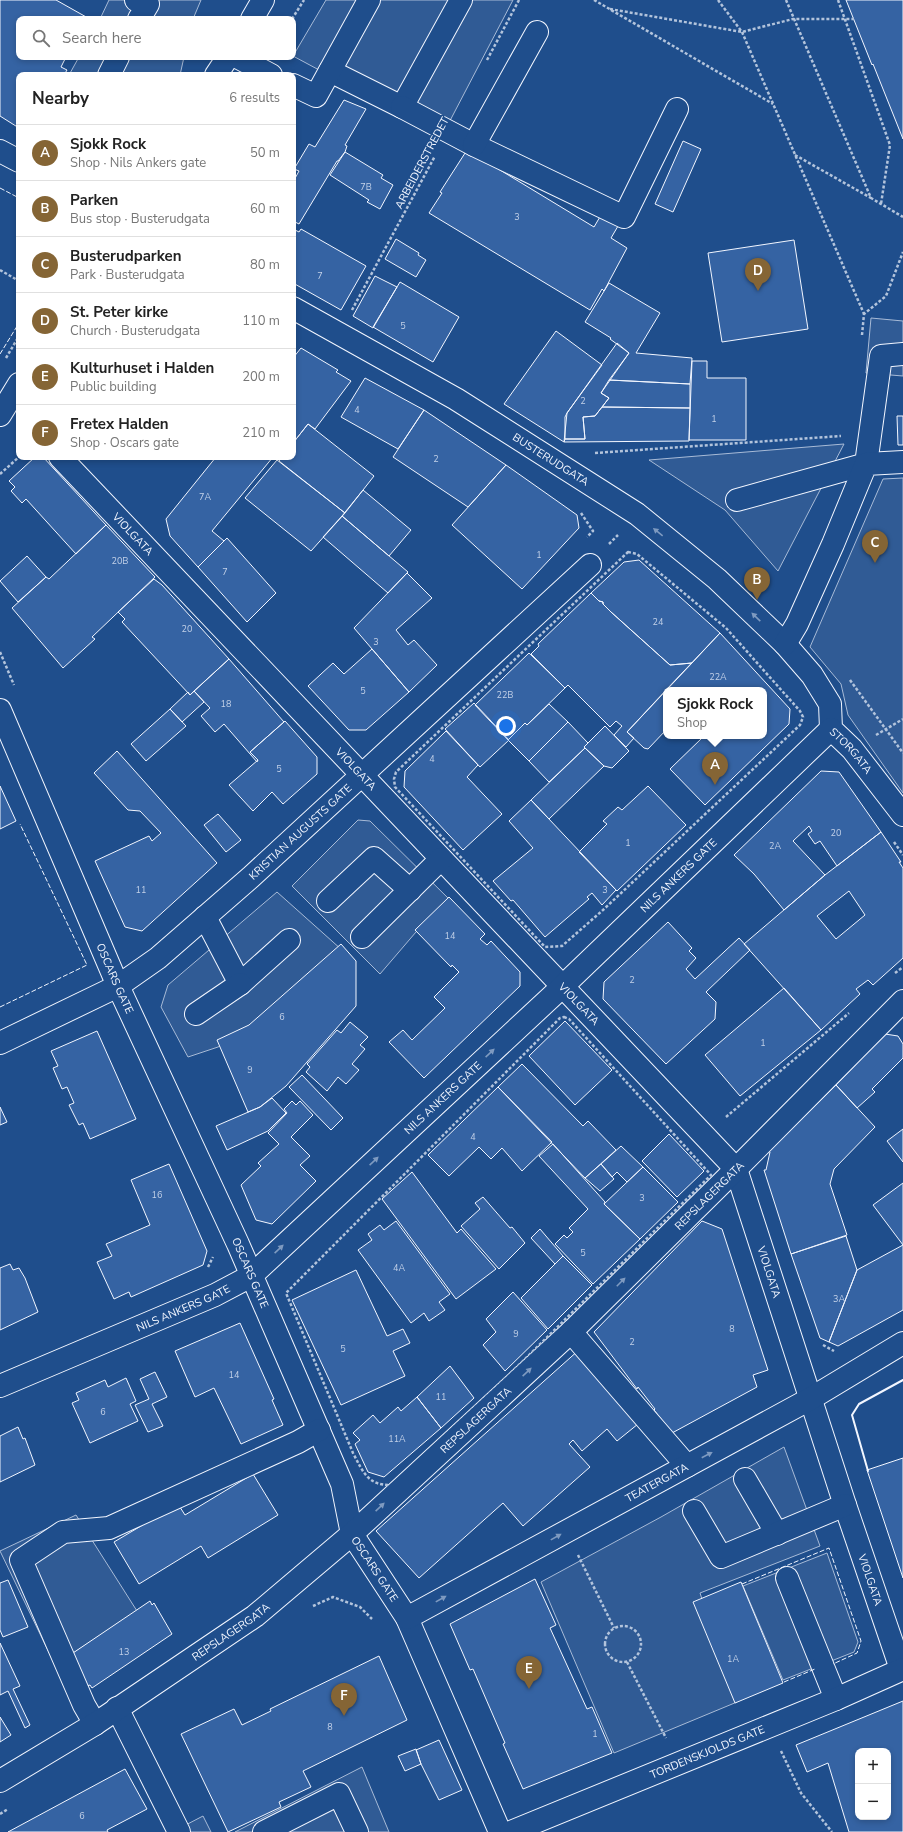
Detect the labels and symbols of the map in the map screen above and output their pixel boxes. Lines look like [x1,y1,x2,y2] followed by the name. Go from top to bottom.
[391,114,453,212] street label: ARBEIDERSTREDET
[360,181,372,193] house number: 7B
[514,211,520,223] house number: 3
[745,258,771,291] pin: D
[317,270,323,282] house number: 7
[400,320,406,332] house number: 5
[580,395,586,407] house number: 2
[354,404,360,416] house number: 4
[711,413,717,425] house number: 1
[510,429,592,489] street label: BUSTERUDGATA
[433,453,439,465] house number: 2
[199,491,211,503] house number: 7A
[108,509,157,558] street label: VIOLGATA
[653,527,664,536] one-way arrow
[862,530,888,563] pin: C
[536,549,542,561] house number: 1
[112,555,128,567] house number: 20B
[222,566,228,578] house number: 7
[744,567,770,600] pin: B
[751,612,762,621] one-way arrow
[653,616,664,628] house number: 24
[182,623,192,635] house number: 20
[373,636,379,648] house number: 3
[709,671,727,683] house number: 22A
[360,685,366,697] house number: 5
[497,689,513,701] house number: 22B
[221,698,231,710] house number: 18
[496,716,516,736] your location
[826,724,876,777] street label: STORGATA
[332,744,380,793] street label: VIOLGATA
[702,752,728,785] pin: A
[429,753,435,765] house number: 4
[276,763,282,775] house number: 5
[245,781,355,883] street label: KRISTIAN AUGUSTS GATE
[831,827,841,839] house number: 20
[637,835,720,916] street label: NILS ANKERS GATE
[625,837,631,849] house number: 1
[769,840,781,852] house number: 2A
[136,884,146,896] house number: 11
[602,884,608,896] house number: 3
[445,930,456,942] house number: 14
[93,941,137,1016] street label: OSCARS GATE
[629,974,635,986] house number: 2
[555,979,603,1028] street label: VIOLGATA
[279,1011,285,1023] house number: 6
[760,1037,766,1049] house number: 1
[485,1048,495,1058] one-way arrow
[401,1058,485,1138] street label: NILS ANKERS GATE
[247,1064,253,1076] house number: 9
[470,1131,476,1143] house number: 4
[370,1157,379,1166] one-way arrow
[671,1158,747,1233] street label: REPSLAGERGATA
[152,1189,162,1201] house number: 16
[639,1192,645,1204] house number: 3
[228,1235,272,1310] street label: OSCARS GATE
[754,1243,785,1300] street label: VIOLGATA
[274,1245,284,1254] one-way arrow
[580,1247,586,1259] house number: 5
[393,1262,405,1274] house number: 4A
[616,1277,626,1287] one-way arrow
[134,1281,233,1335] street label: NILS ANKERS GATE
[833,1293,845,1305] house number: 3A
[729,1323,735,1335] house number: 8
[513,1328,519,1340] house number: 9
[629,1336,635,1348] house number: 2
[340,1343,346,1355] house number: 5
[522,1367,532,1376] one-way arrow
[229,1369,240,1381] house number: 14
[437,1383,514,1457] street label: REPSLAGERGATA
[436,1391,446,1403] house number: 11
[100,1406,106,1418] house number: 6
[388,1433,406,1445] house number: 11A
[701,1452,713,1458] one-way arrow
[622,1459,691,1506] street label: TEATERGATA
[375,1503,385,1512] one-way arrow
[348,1533,402,1605] street label: OSCARS GATE
[550,1534,562,1541] one-way arrow
[854,1551,886,1607] street label: VIOLGATA
[436,1596,447,1603] one-way arrow
[189,1599,273,1664] street label: REPSLAGERGATA
[119,1646,129,1658] house number: 13
[727,1653,739,1665] house number: 1A
[516,1656,542,1689] pin: E
[331,1683,357,1716] pin: F
[327,1721,333,1733] house number: 8
[648,1722,767,1782] street label: TORDENSKJOLDS GATE
[592,1728,598,1740] house number: 1
[79,1810,85,1822] house number: 6

